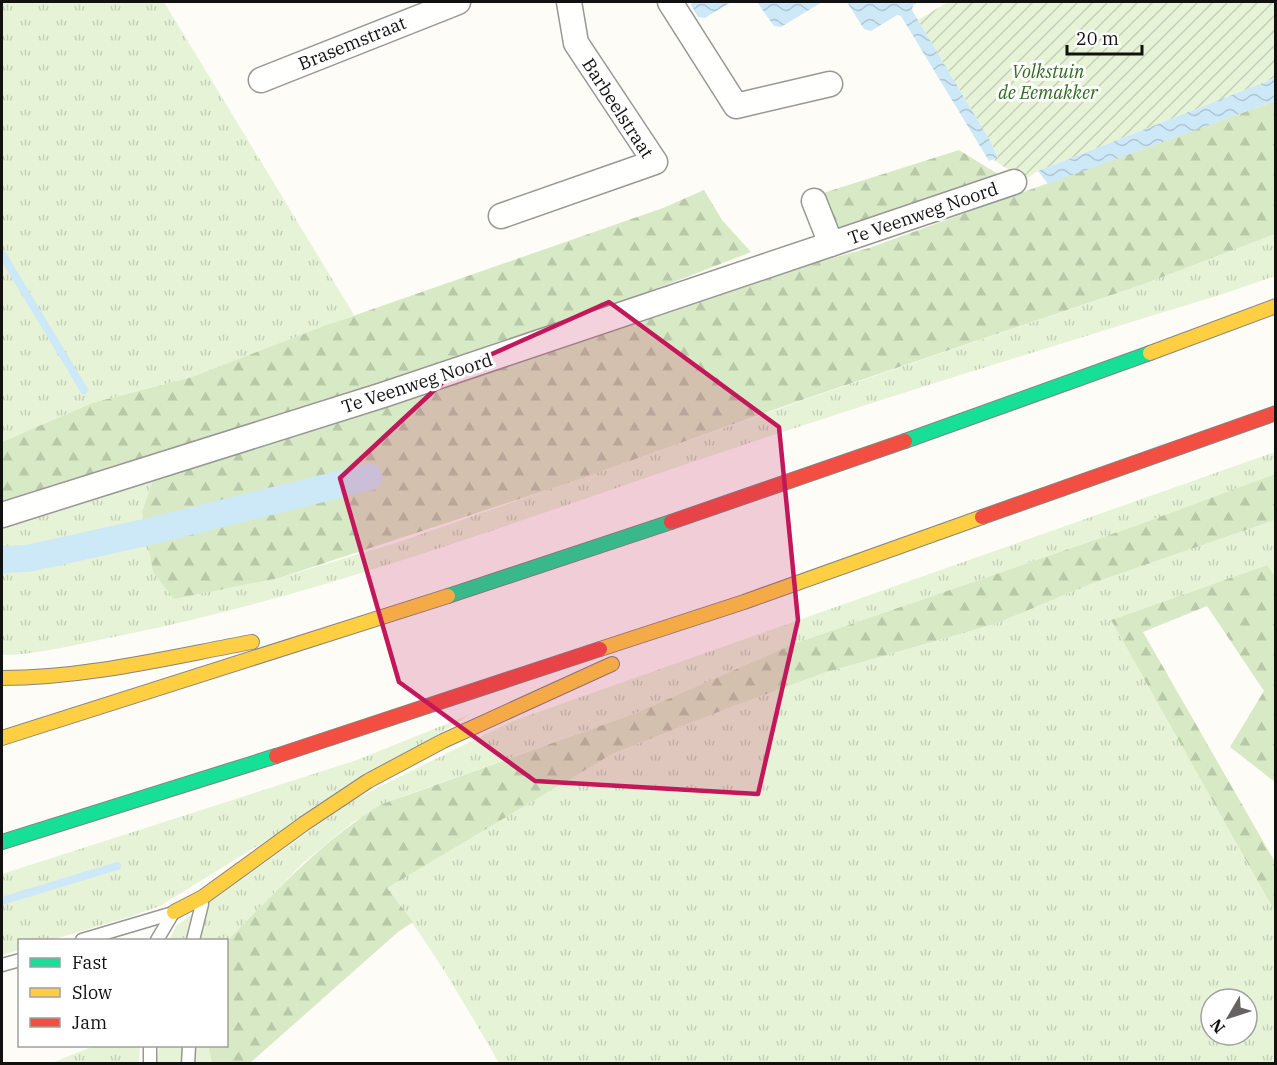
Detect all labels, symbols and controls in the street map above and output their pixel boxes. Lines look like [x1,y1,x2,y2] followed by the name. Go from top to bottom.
[295,11,409,75] street label: Brasemstraat
[1067,18,1142,56] scale bar
[1076,27,1119,50] text: 20 m
[577,54,659,162] street label: Barbeelstraat
[998,60,1099,104] park label: Volkstuin de Eemakker
[845,177,1001,249] street label: Te Veenweg Noord
[339,348,495,418] street label: Te Veenweg Noord
[18,939,228,1047] legend
[72,951,107,974] text: Fast
[72,981,112,1004] text: Slow
[1199,987,1259,1047] north arrow
[72,1011,107,1034] text: Jam
[1206,1015,1229,1038] text: N

